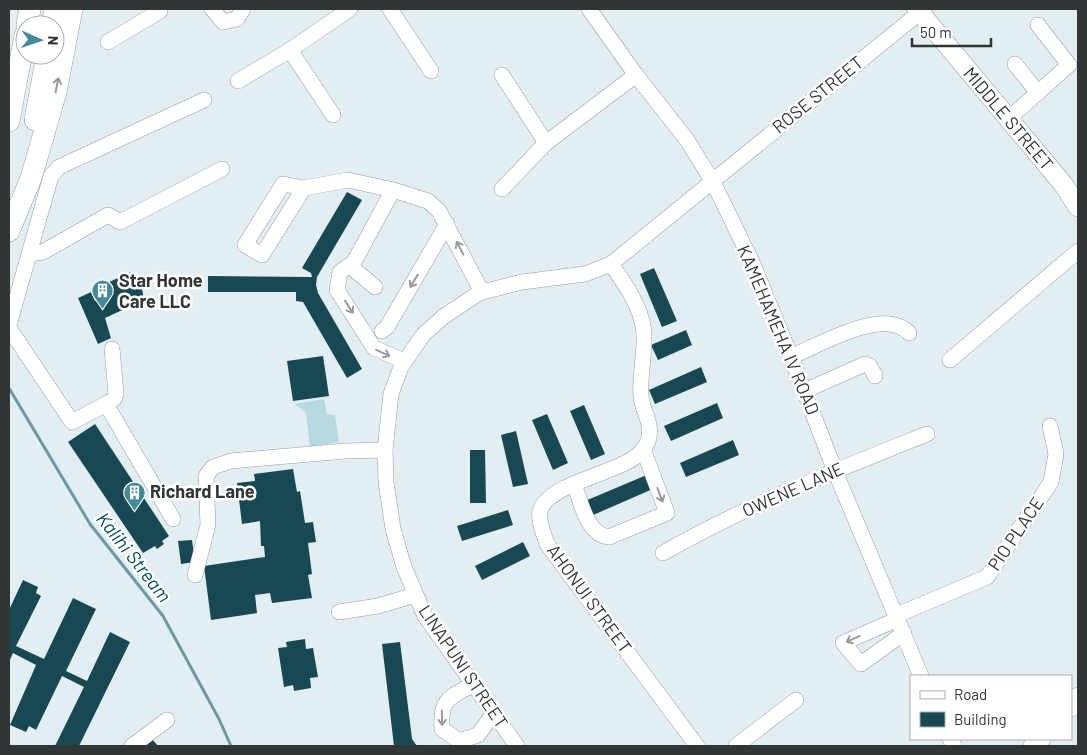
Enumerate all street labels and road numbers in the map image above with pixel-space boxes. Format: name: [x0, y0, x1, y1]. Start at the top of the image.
street label: ROSE STREET: [767, 51, 867, 138]
street label: MIDDLE STREET: [959, 62, 1058, 174]
street label: KAMEHAMEHA IV ROAD: [733, 241, 825, 418]
street label: OWENE LANE: [738, 457, 847, 521]
street label: PIO PLACE: [982, 492, 1048, 575]
street label: AHONUI STREET: [543, 540, 637, 657]
street label: LINAPUNI STREET: [414, 601, 513, 732]

